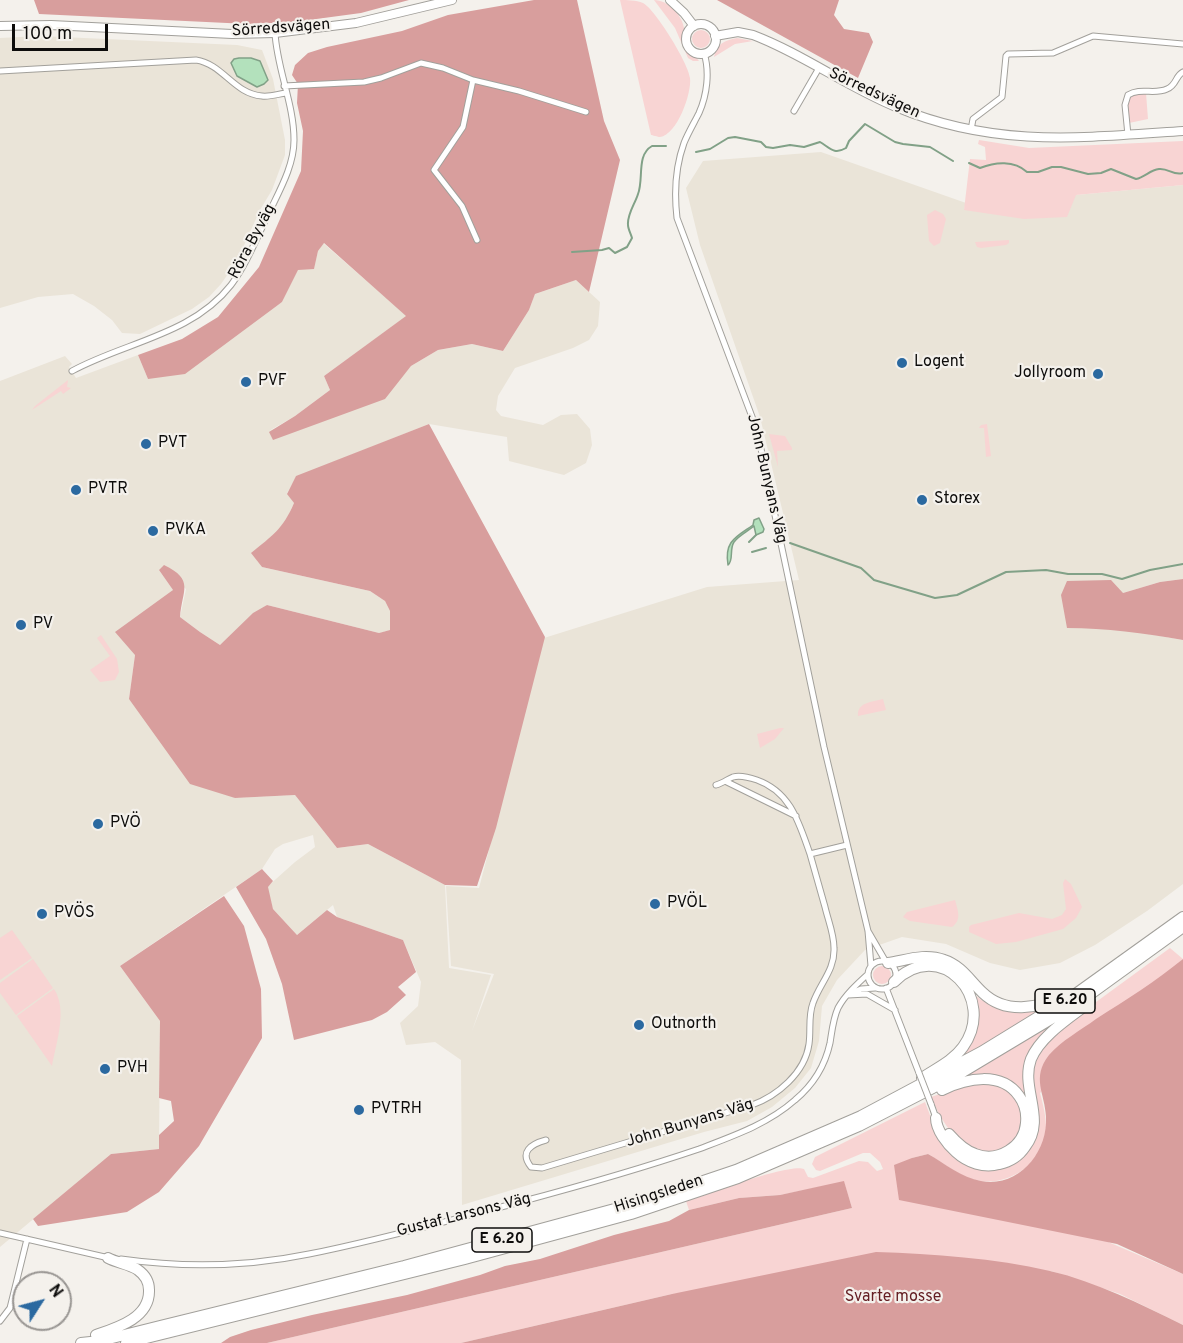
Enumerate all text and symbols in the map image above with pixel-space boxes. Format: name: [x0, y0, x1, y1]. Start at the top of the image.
scale bar: [15, 12, 111, 50]
street label: Sörredsvägen: [231, 16, 331, 42]
text: 100 m: [23, 23, 72, 46]
street label: Sörredsvägen: [825, 64, 923, 124]
street label: Röra Byväg: [225, 201, 281, 283]
place label: Logent: [914, 353, 965, 373]
marker: Logent: [895, 356, 909, 370]
place label: Jollyroom: [1014, 364, 1086, 384]
marker: Jollyroom: [1091, 367, 1105, 381]
place label: PVF: [258, 372, 287, 392]
marker: PVF: [239, 375, 253, 389]
street label: John Bunyans Väg: [742, 412, 790, 546]
place label: PVT: [158, 434, 187, 454]
marker: PVT: [139, 437, 153, 451]
place label: PVTR: [88, 480, 128, 500]
marker: PVTR: [69, 483, 83, 497]
place label: Storex: [934, 490, 980, 510]
marker: Storex: [915, 493, 929, 507]
place label: PVKA: [165, 521, 206, 541]
marker: PVKA: [146, 524, 160, 538]
place label: PV: [33, 615, 53, 635]
marker: PV: [14, 618, 28, 632]
place label: PVÖ: [110, 814, 141, 834]
marker: PVÖ: [91, 817, 105, 831]
place label: PVÖL: [667, 894, 707, 914]
marker: PVÖL: [648, 897, 662, 911]
place label: PVÖS: [54, 904, 95, 924]
marker: PVÖS: [35, 907, 49, 921]
road number: E 6.20: [1035, 989, 1095, 1013]
place label: Outnorth: [651, 1015, 716, 1035]
marker: Outnorth: [632, 1018, 646, 1032]
place label: PVH: [117, 1059, 148, 1079]
marker: PVH: [98, 1062, 112, 1076]
street label: John Bunyans Väg: [624, 1095, 756, 1153]
place label: PVTRH: [371, 1100, 422, 1120]
marker: PVTRH: [352, 1103, 366, 1117]
street label: Hisingsleden: [612, 1172, 706, 1218]
street label: Gustaf Larsons Väg: [395, 1190, 533, 1242]
road number: E 6.20: [472, 1228, 532, 1252]
north arrow: [12, 1271, 72, 1331]
text: N: [43, 1281, 66, 1302]
park label: Svarte mosse: [845, 1288, 941, 1308]

